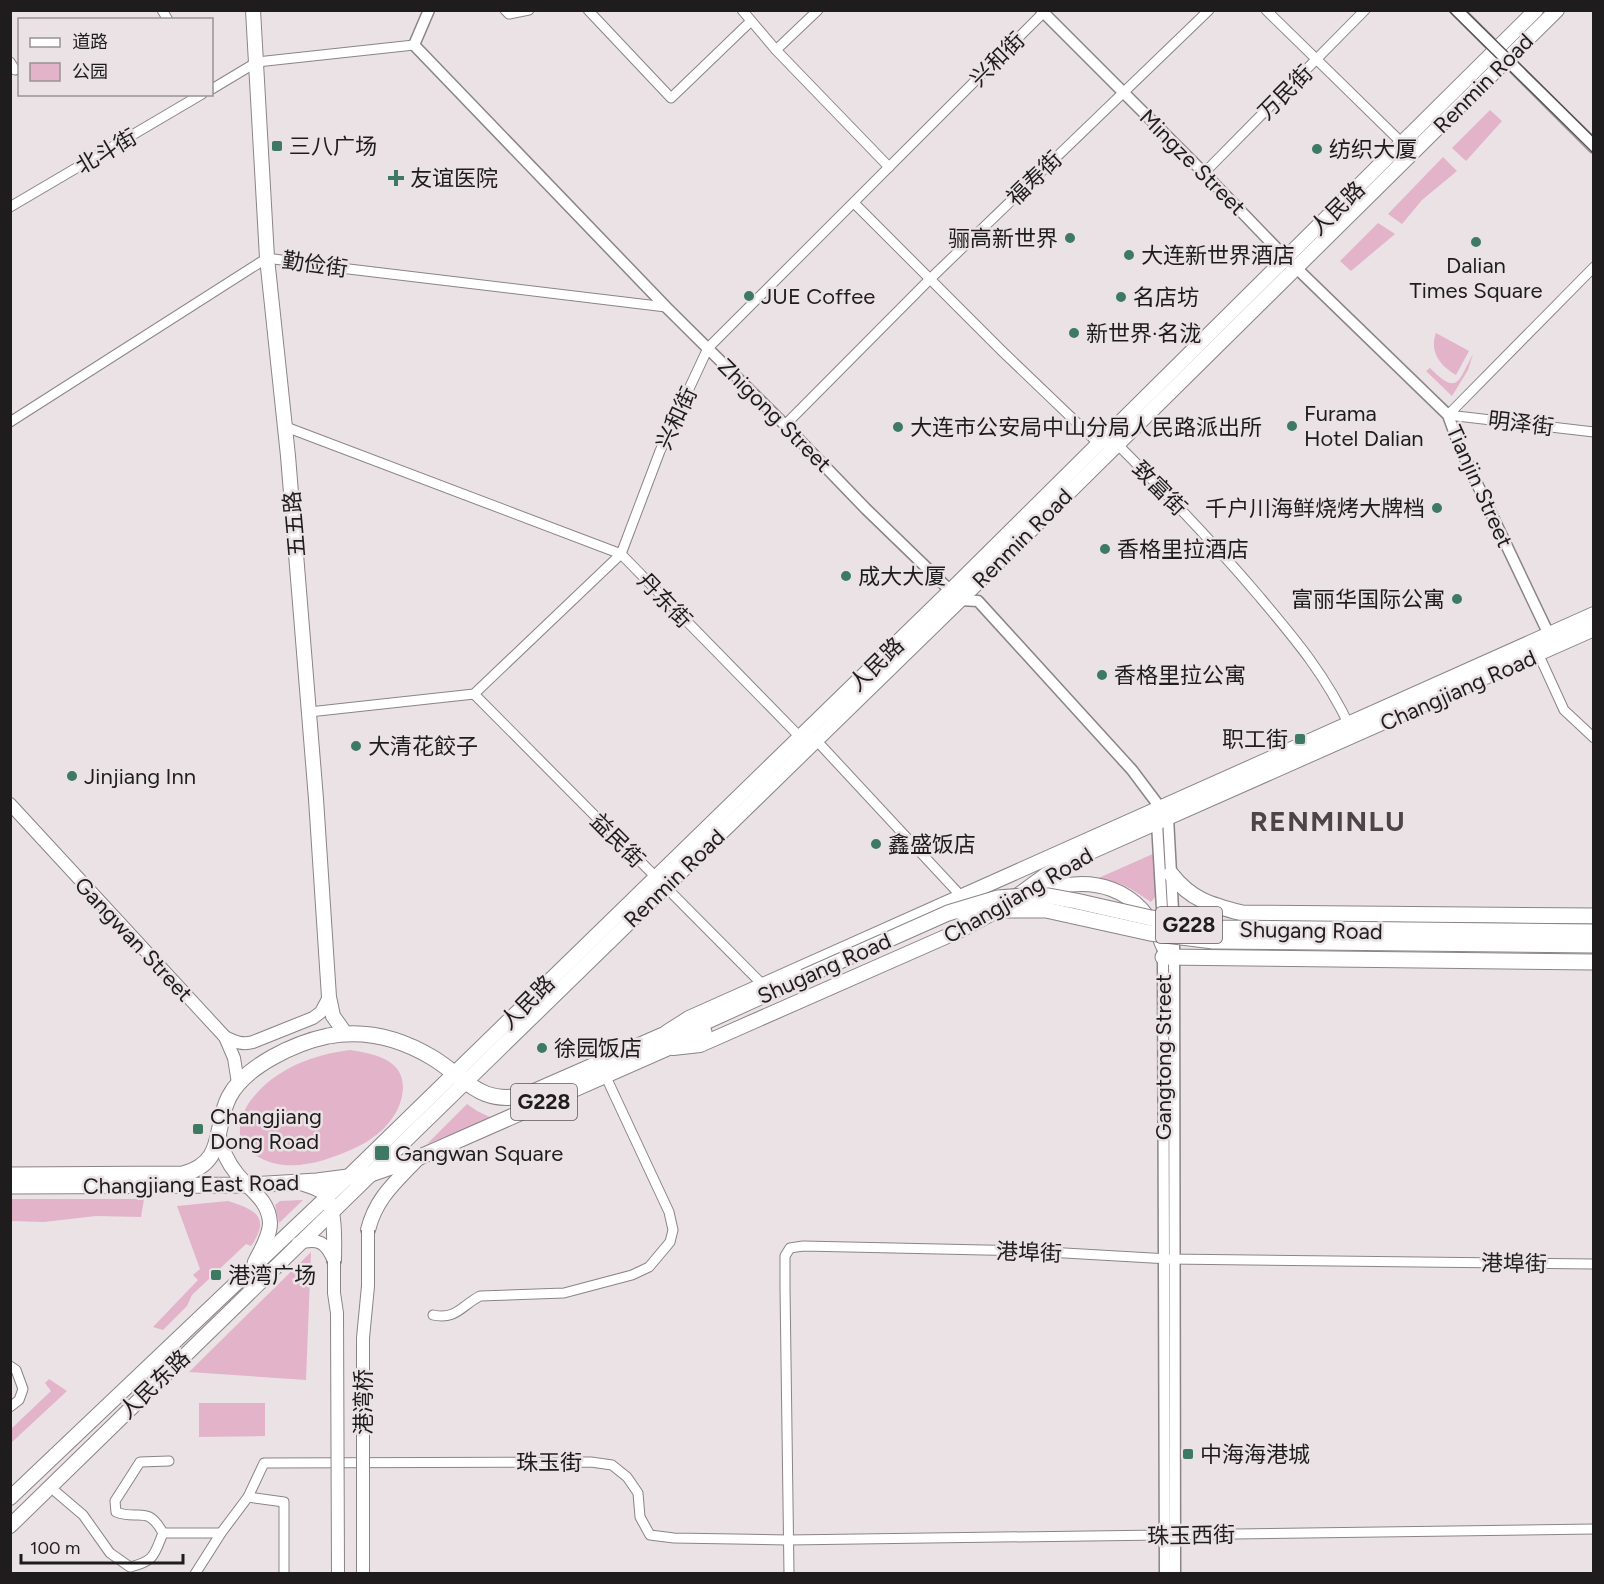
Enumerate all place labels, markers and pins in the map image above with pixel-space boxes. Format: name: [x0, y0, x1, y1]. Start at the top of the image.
place label: 三八广场: [289, 133, 377, 160]
place label: 纺织大厦: [1329, 136, 1417, 163]
marker: 三八广场: [270, 139, 284, 153]
marker: 纺织大厦: [1310, 142, 1324, 156]
place label: 友谊医院: [410, 165, 498, 192]
marker: 友谊医院: [387, 169, 405, 187]
place label: 骊高新世界: [948, 225, 1058, 252]
marker: 骊高新世界: [1063, 231, 1077, 245]
marker: Dalian Times Square: [1469, 235, 1483, 249]
place label: 大连新世界酒店: [1141, 242, 1295, 269]
marker: 大连新世界酒店: [1122, 248, 1136, 262]
place label: Dalian Times Square: [1410, 252, 1542, 304]
place label: JUE Coffee: [761, 283, 875, 310]
place label: 名店坊: [1133, 284, 1199, 311]
marker: JUE Coffee: [742, 289, 756, 303]
marker: 名店坊: [1114, 290, 1128, 304]
place label: 新世界·名泷: [1086, 320, 1202, 347]
marker: 新世界·名泷: [1067, 326, 1081, 340]
place label: Furama Hotel Dalian: [1304, 400, 1424, 452]
place label: 大连市公安局中山分局人民路派出所: [910, 414, 1262, 441]
marker: Furama Hotel Dalian: [1285, 419, 1299, 433]
marker: 大连市公安局中山分局人民路派出所: [891, 420, 905, 434]
place label: 千户川海鲜烧烤大牌档: [1205, 495, 1425, 522]
marker: 千户川海鲜烧烤大牌档: [1430, 501, 1444, 515]
place label: 香格里拉酒店: [1117, 536, 1249, 563]
marker: 香格里拉酒店: [1098, 542, 1112, 556]
place label: 成大大厦: [858, 563, 946, 590]
marker: 成大大厦: [839, 569, 853, 583]
place label: 富丽华国际公寓: [1291, 586, 1445, 613]
marker: 富丽华国际公寓: [1450, 592, 1464, 606]
place label: 香格里拉公寓: [1114, 662, 1246, 689]
marker: 香格里拉公寓: [1095, 668, 1109, 682]
place label: 职工街: [1222, 726, 1288, 753]
marker: 职工街: [1293, 732, 1307, 746]
place label: 大清花餃子: [368, 733, 478, 760]
marker: 大清花餃子: [349, 739, 363, 753]
place label: Jinjiang Inn: [84, 763, 196, 790]
marker: Jinjiang Inn: [65, 769, 79, 783]
place label: 鑫盛饭店: [888, 831, 976, 858]
marker: 鑫盛饭店: [869, 837, 883, 851]
place label: 徐园饭店: [554, 1035, 642, 1062]
marker: 徐园饭店: [535, 1041, 549, 1055]
place label: Changjiang Dong Road: [210, 1103, 322, 1155]
marker: Changjiang Dong Road: [191, 1122, 205, 1136]
place label: Gangwan Square: [395, 1140, 563, 1167]
marker: Gangwan Square: [373, 1144, 391, 1162]
place label: 港湾广场: [228, 1262, 316, 1289]
marker: 港湾广场: [209, 1268, 223, 1282]
place label: 中海海港城: [1200, 1441, 1310, 1468]
marker: 中海海港城: [1181, 1447, 1195, 1461]

